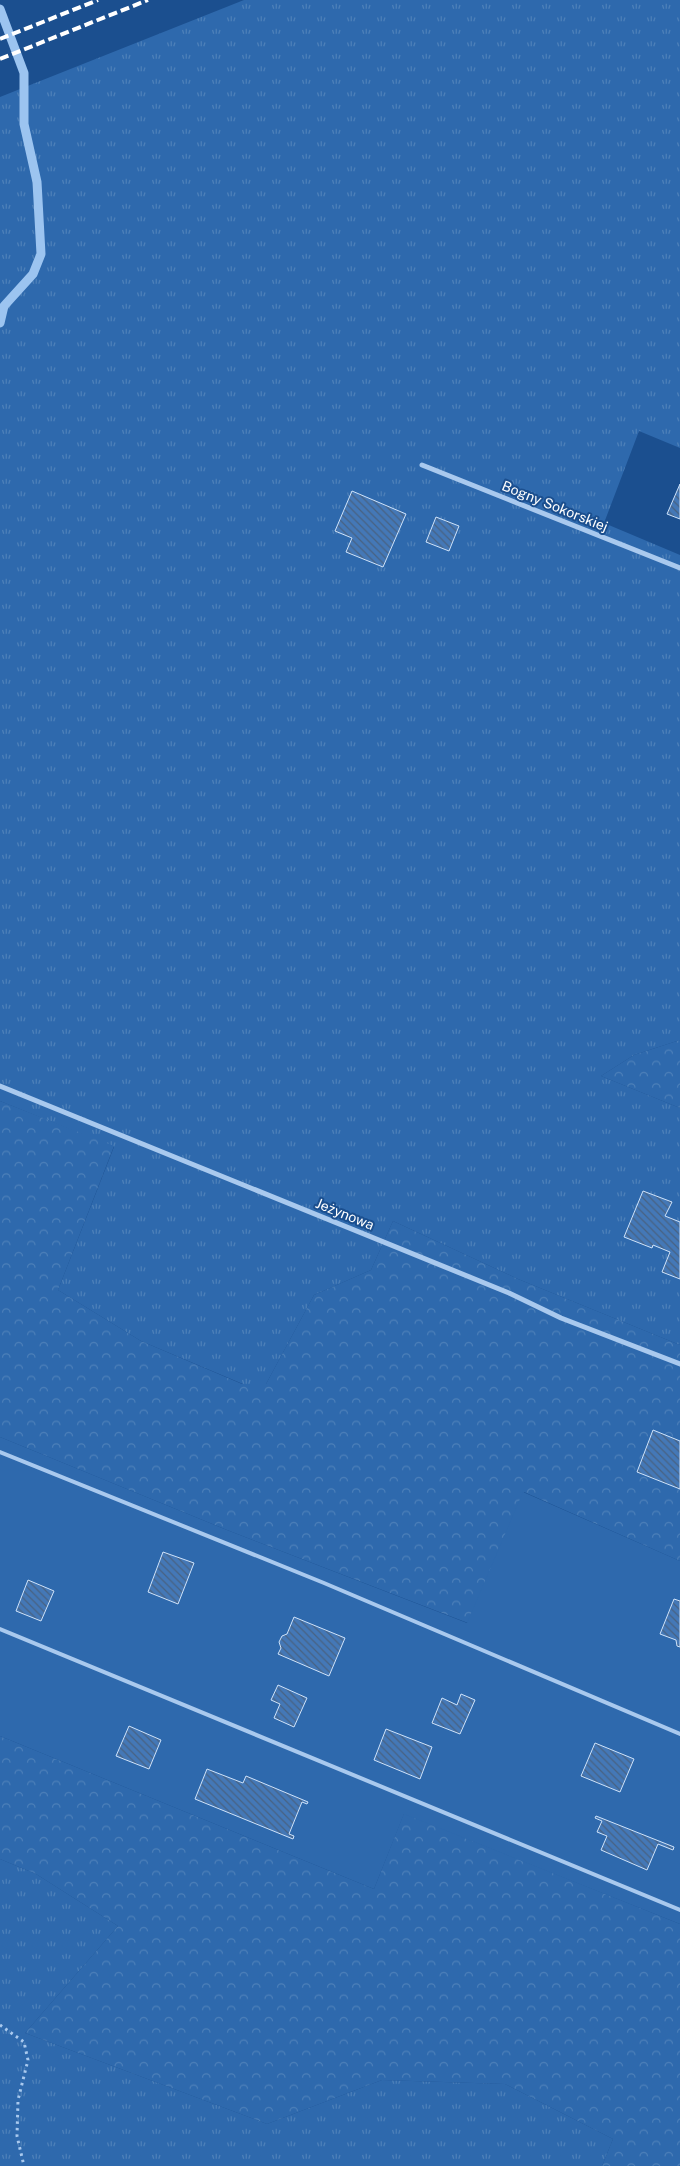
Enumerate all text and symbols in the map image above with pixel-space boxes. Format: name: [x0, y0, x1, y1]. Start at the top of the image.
street label: Bogny Sokorskiej: [500, 477, 610, 535]
street label: Jeżynowa: [313, 1195, 377, 1233]

